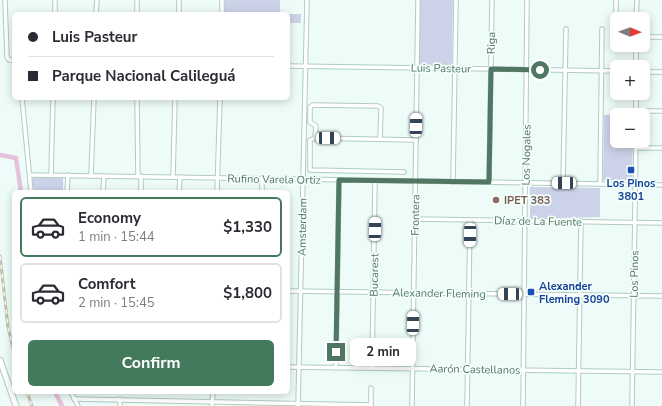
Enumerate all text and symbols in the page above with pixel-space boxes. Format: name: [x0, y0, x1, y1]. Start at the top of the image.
north arrow: [610, 12, 650, 52]
map controls: [610, 12, 650, 148]
text: Luis Pasteur: [52, 27, 137, 47]
street label: Riga: [484, 32, 499, 54]
street label: Luis Pasteur: [411, 60, 471, 77]
button: +: [610, 60, 650, 100]
route start: [531, 61, 549, 79]
text: Parque Nacional Calileguá: [52, 66, 236, 86]
button: −: [610, 108, 650, 148]
car: [410, 113, 422, 137]
street label: Los Nogales: [518, 124, 535, 186]
car: [316, 132, 340, 144]
marker: Los Pinos 3801: [626, 165, 636, 175]
street label: Rufino Varela Ortiz: [227, 171, 321, 188]
place label: Los Pinos 3801: [607, 176, 655, 204]
car: [552, 177, 576, 189]
place label: IPET 383: [504, 193, 550, 208]
street label: Frontera: [408, 194, 423, 236]
marker: IPET 383: [491, 195, 501, 205]
street label: Amsterdam: [294, 198, 311, 256]
text: Economy: [78, 208, 141, 228]
icon: car: [30, 209, 66, 245]
street label: Díaz de La Fuente: [494, 213, 582, 230]
text: $1,330: [223, 217, 272, 237]
car: [369, 217, 381, 241]
car: [464, 223, 476, 247]
text: 1 min · 15:44: [78, 228, 154, 246]
street label: Los Pinos: [627, 250, 642, 298]
street label: Bucarest: [367, 253, 382, 297]
text: Comfort: [78, 274, 135, 294]
icon: car: [30, 275, 66, 311]
place label: Alexander Fleming 3090: [539, 279, 610, 307]
text: $1,800: [223, 283, 272, 303]
street label: Alexander Fleming: [392, 285, 486, 302]
marker: Alexander Fleming 3090: [526, 287, 536, 297]
car: [498, 288, 522, 300]
text: 2 min · 15:45: [78, 294, 154, 312]
car: [407, 311, 419, 335]
callout: 2 min: [350, 338, 416, 366]
button: Confirm: [28, 340, 274, 386]
route end: [327, 343, 345, 361]
text: 2 min: [366, 343, 400, 361]
street label: Aarón Castellanos: [429, 361, 521, 378]

